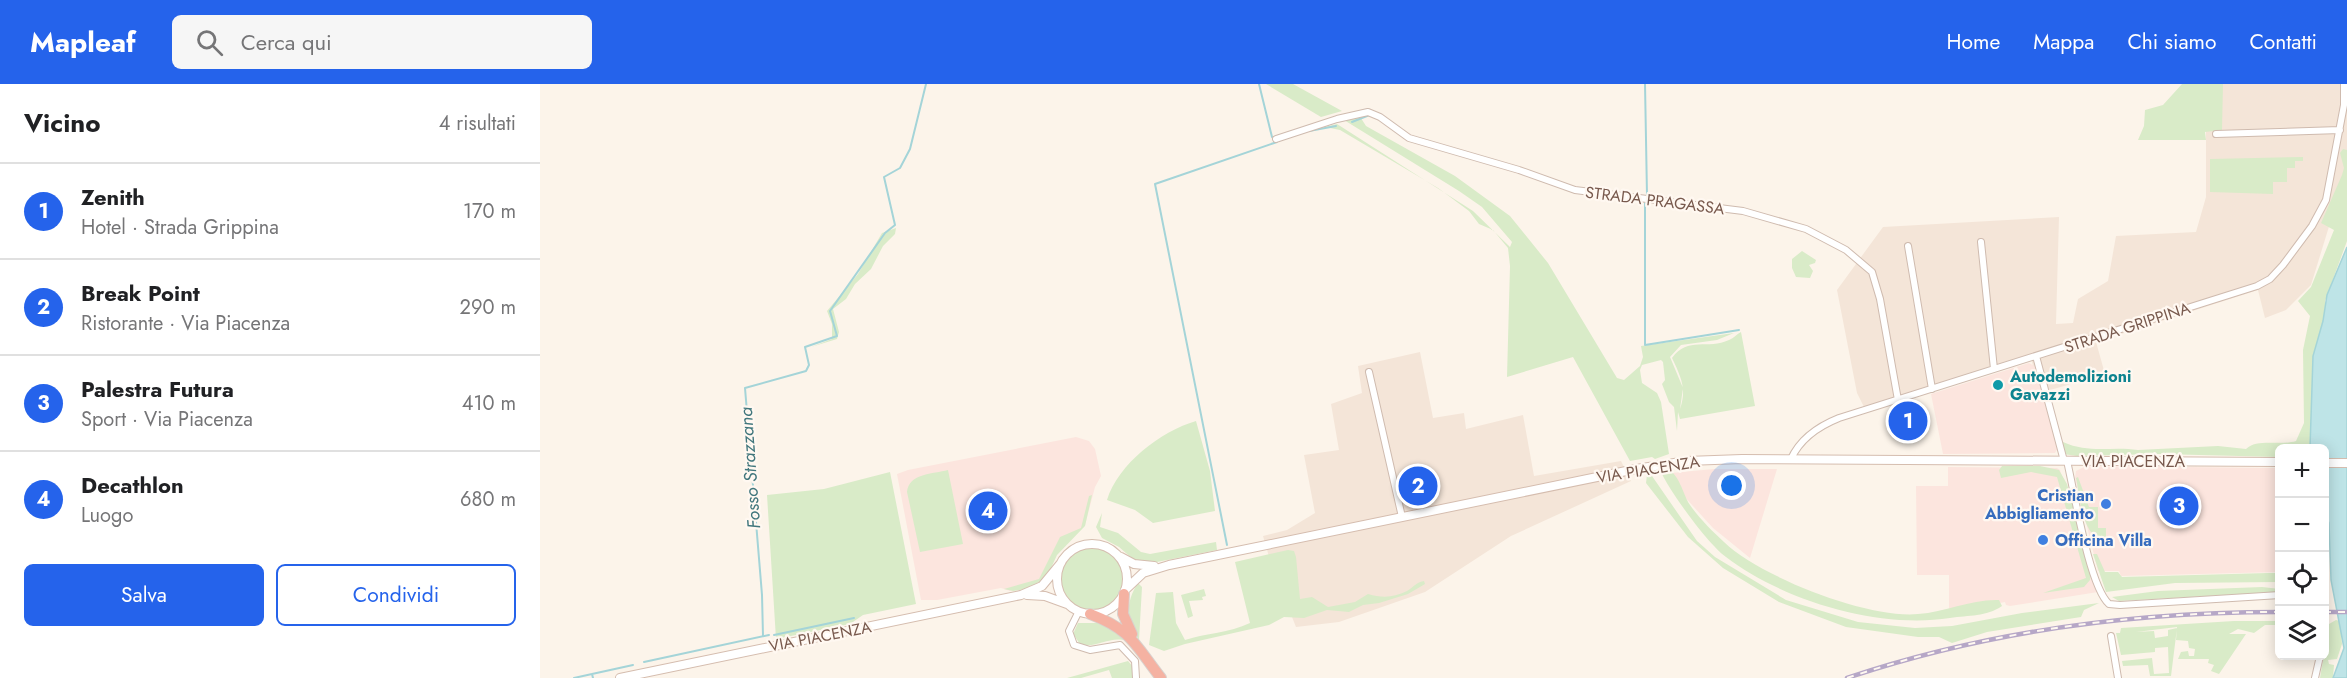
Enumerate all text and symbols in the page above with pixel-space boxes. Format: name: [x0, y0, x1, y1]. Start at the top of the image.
search box: [172, 15, 592, 69]
text: Mapleaf: [30, 22, 136, 63]
icon: search: [193, 26, 226, 59]
text: Cerca qui: [241, 26, 332, 58]
text: Home: [1947, 27, 2000, 57]
text: Mappa: [2033, 27, 2094, 57]
text: Chi siamo: [2127, 27, 2216, 57]
text: Contatti: [2249, 27, 2317, 57]
text: Vicino: [24, 104, 101, 142]
text: 4 risultati: [439, 109, 516, 138]
text: Zenith: [81, 181, 145, 213]
street label: STRADA PRAGASSA: [1584, 181, 1726, 220]
text: 1: [38, 197, 49, 226]
text: 170 m: [463, 197, 516, 226]
text: Hotel · Strada Grippina: [81, 213, 279, 242]
text: Break Point: [81, 277, 200, 309]
text: 2: [37, 293, 50, 322]
text: 290 m: [460, 293, 516, 322]
street label: STRADA GRIPPINA: [2061, 296, 2194, 359]
text: Ristorante · Via Piacenza: [81, 309, 290, 338]
place label: Autodemolizioni Gavazzi: [2009, 365, 2131, 406]
text: Palestra Futura: [81, 373, 234, 405]
marker: Autodemolizioni Gavazzi: [1991, 378, 2005, 392]
text: 3: [37, 389, 50, 418]
text: 410 m: [462, 389, 516, 418]
pin: 1: [1888, 398, 1928, 444]
text: Sport · Via Piacenza: [81, 405, 253, 434]
water label: Fosso Strazzana: [733, 406, 767, 530]
map controls: [2275, 444, 2329, 660]
button: +: [2275, 444, 2329, 498]
street label: VIA PIACENZA: [1595, 450, 1702, 489]
street label: VIA PIACENZA: [2081, 450, 2185, 473]
pin: 2: [1398, 464, 1438, 508]
text: Decathlon: [81, 469, 184, 501]
your location: [1717, 471, 1746, 500]
place label: Cristian Abbigliamento: [1984, 484, 2094, 525]
pin: 3: [2160, 484, 2198, 528]
text: 4: [37, 485, 50, 514]
text: 680 m: [460, 485, 516, 514]
pin: 4: [968, 488, 1008, 534]
marker: Cristian Abbigliamento: [2099, 497, 2113, 511]
button: −: [2275, 498, 2329, 552]
text: Luogo: [81, 501, 133, 530]
place label: Officina Villa: [2055, 529, 2152, 552]
marker: Officina Villa: [2036, 533, 2050, 547]
button: locate: [2275, 552, 2329, 606]
button: Salva: [24, 564, 264, 626]
button: Condividi: [276, 564, 516, 626]
button: layers: [2275, 606, 2329, 660]
street label: VIA PIACENZA: [767, 615, 874, 658]

